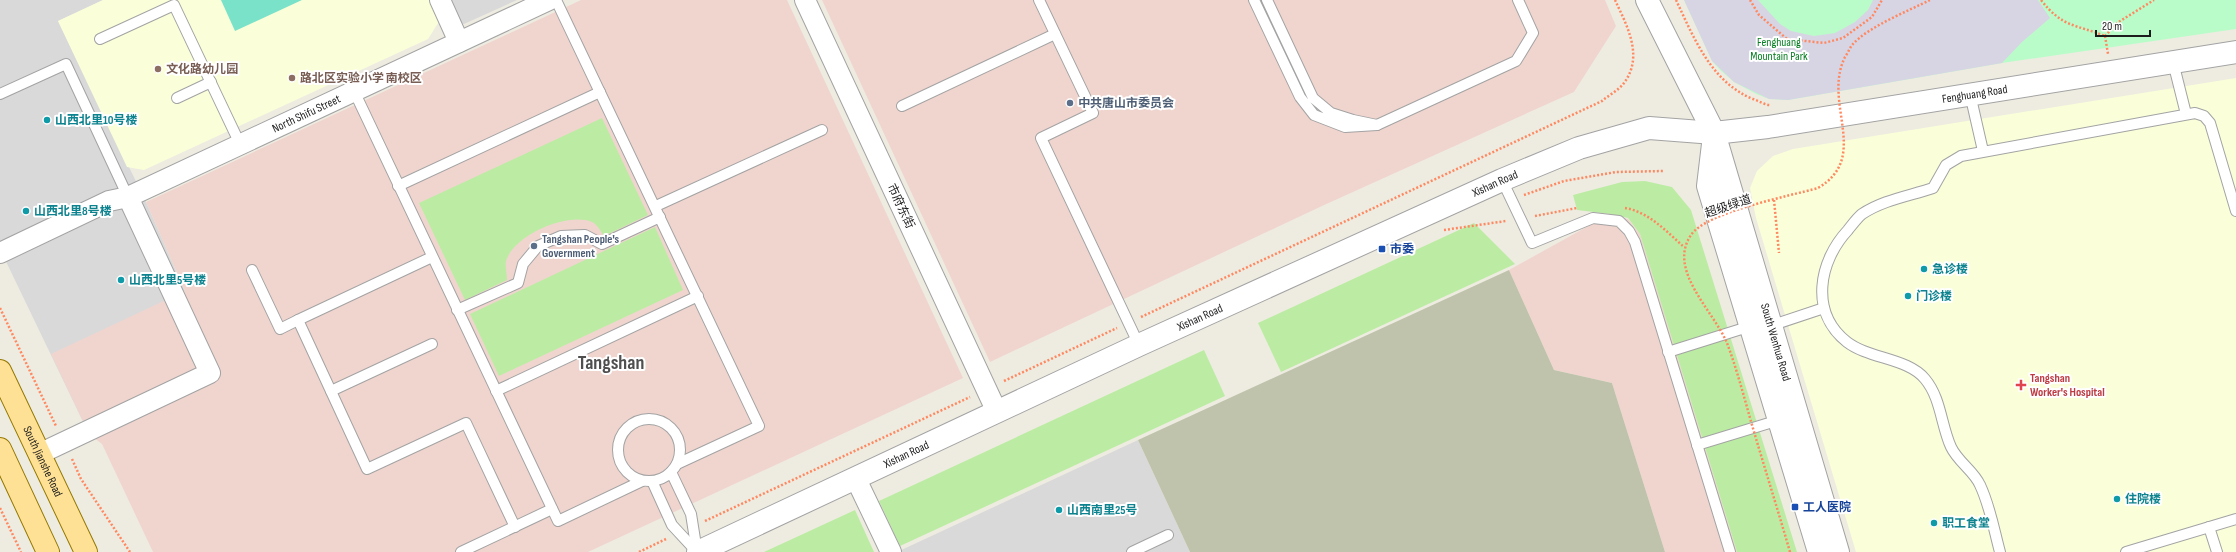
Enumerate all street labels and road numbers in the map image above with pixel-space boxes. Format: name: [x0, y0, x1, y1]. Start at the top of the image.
street label: Fenghuang Road: [1941, 82, 2009, 107]
street label: North Shifu Street: [270, 91, 343, 136]
street label: Xishan Road: [1469, 167, 1520, 201]
street label: 市府东街: [884, 181, 917, 231]
street label: 超级绿道: [1703, 192, 1753, 221]
street label: Xishan Road: [1174, 301, 1225, 335]
street label: South Wenhua Road: [1757, 302, 1794, 383]
street label: South Jianshe Road: [19, 424, 66, 499]
street label: Xishan Road: [880, 438, 932, 472]

